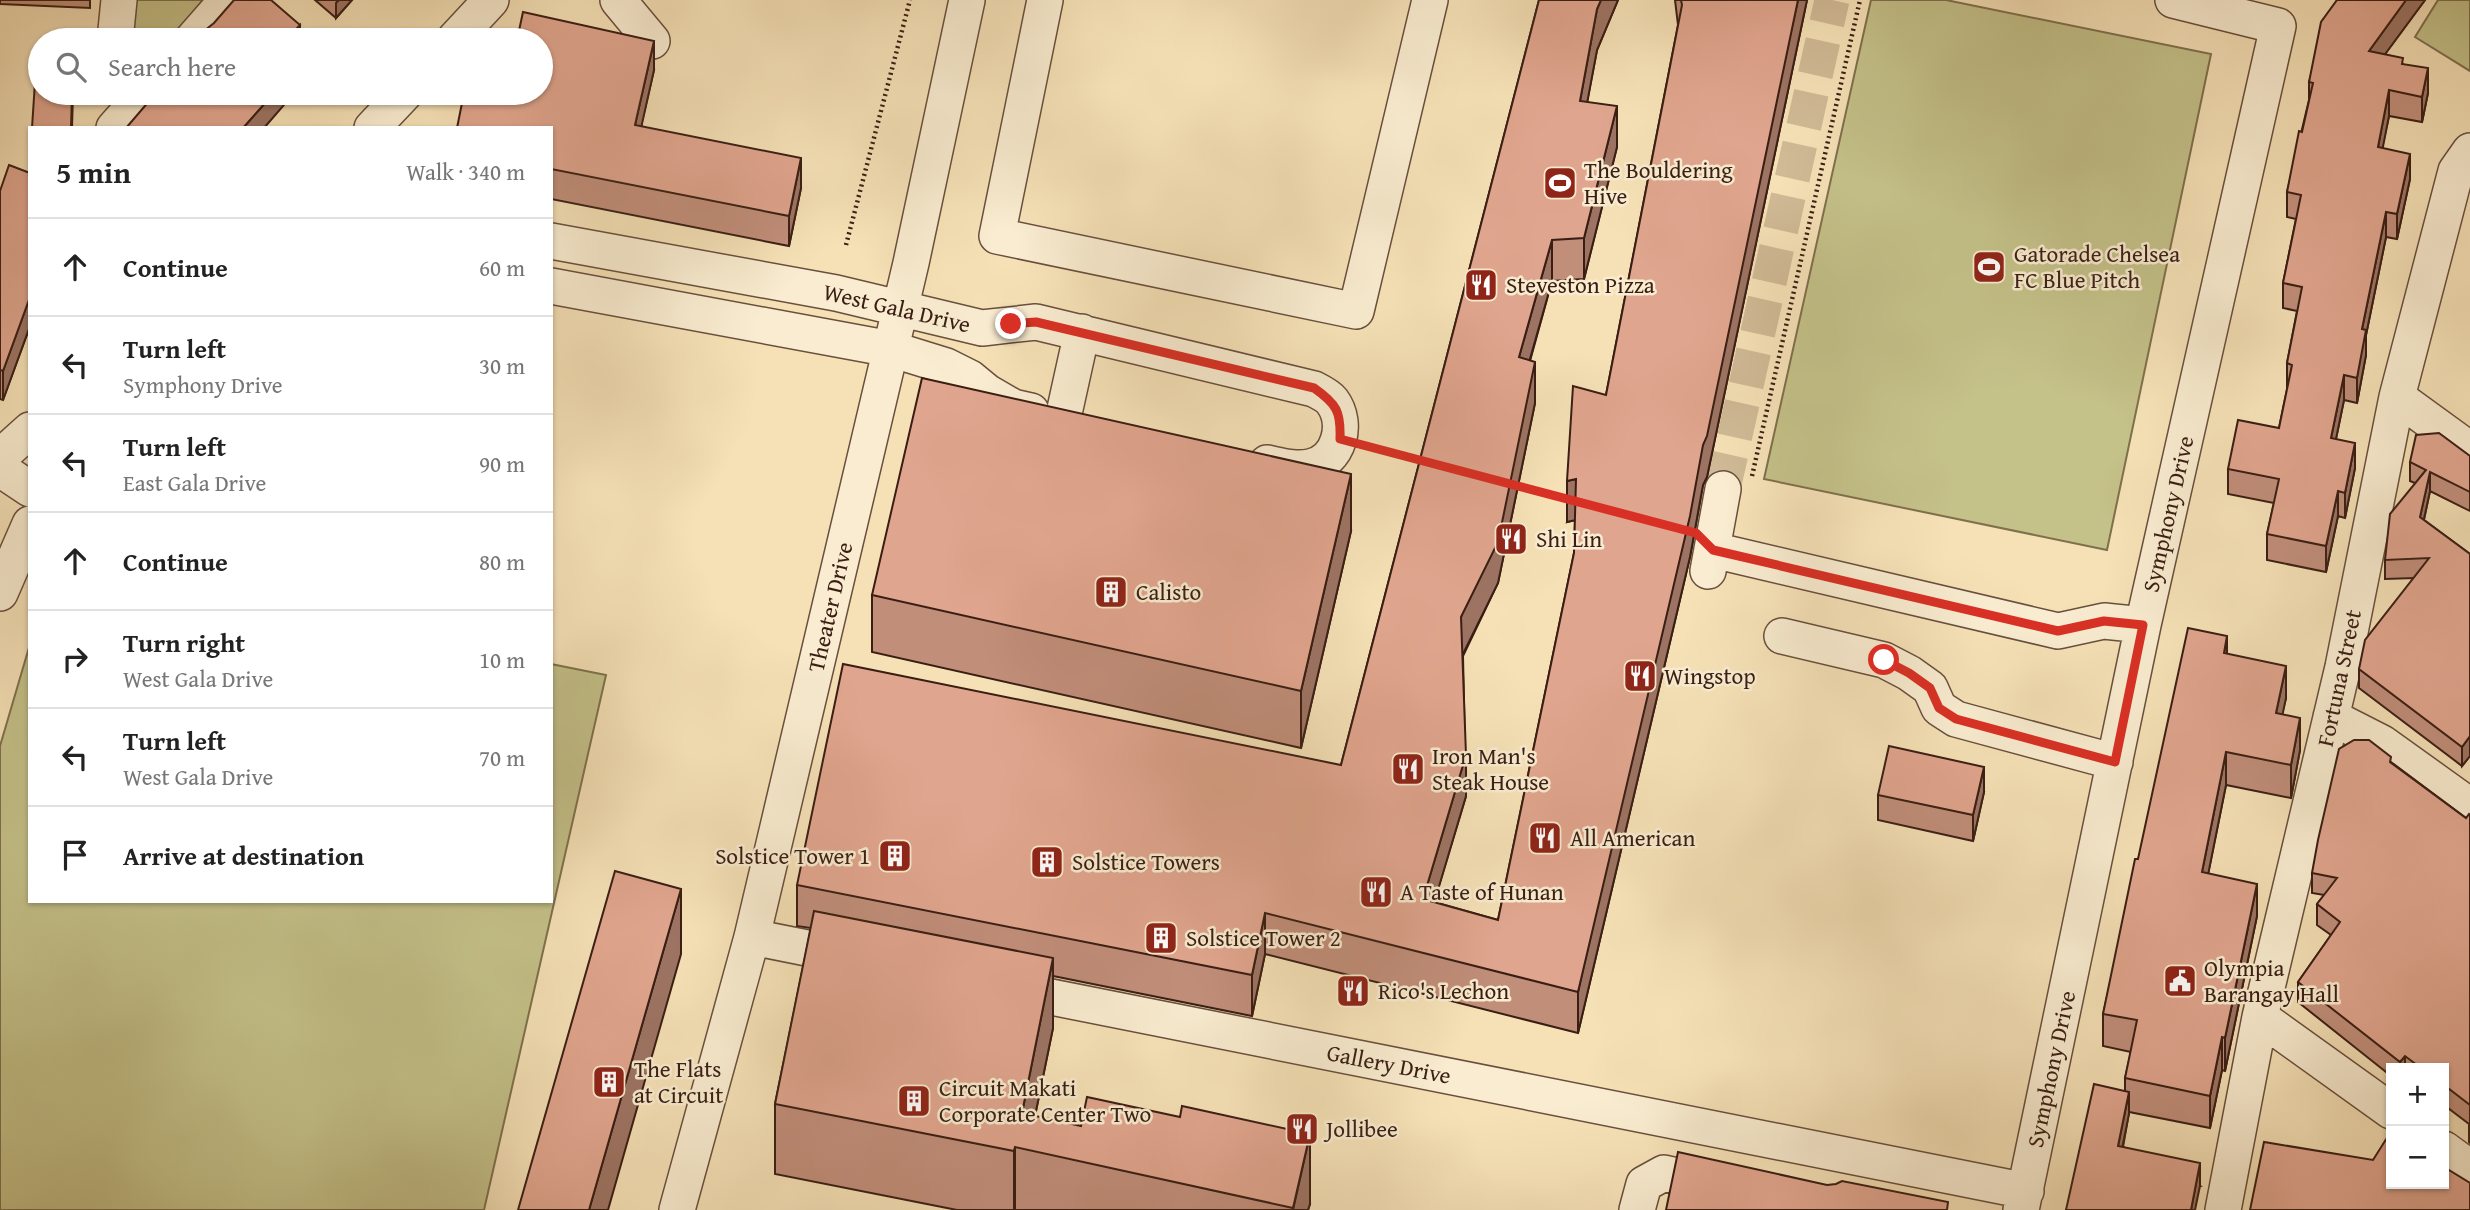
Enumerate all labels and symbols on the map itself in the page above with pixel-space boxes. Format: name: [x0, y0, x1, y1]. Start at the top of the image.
place label: The Bouldering Hive: [1584, 153, 1733, 212]
sports icon: The Bouldering Hive: [1541, 164, 1579, 202]
place label: Gatorade Chelsea FC Blue Pitch: [2014, 237, 2180, 296]
sports icon: Gatorade Chelsea FC Blue Pitch: [1970, 248, 2008, 286]
restaurant icon: Steveston Pizza: [1462, 266, 1500, 304]
place label: Steveston Pizza: [1506, 268, 1655, 301]
street label: West Gala Drive: [820, 275, 974, 340]
route end: [995, 308, 1026, 339]
street label: Symphony Drive: [2133, 432, 2202, 595]
restaurant icon: Shi Lin: [1492, 520, 1530, 558]
place label: Shi Lin: [1536, 522, 1602, 555]
street label: Theater Drive: [799, 539, 860, 675]
building icon: Calisto: [1092, 573, 1130, 611]
place label: Calisto: [1136, 575, 1201, 608]
street label: Fortuna Street: [2308, 606, 2369, 749]
route start: [1868, 644, 1899, 675]
restaurant icon: Wingstop: [1621, 657, 1659, 695]
place label: Wingstop: [1664, 659, 1756, 692]
place label: Iron Man's Steak House: [1432, 739, 1549, 798]
restaurant icon: Iron Man's Steak House: [1389, 750, 1427, 788]
restaurant icon: All American: [1526, 819, 1564, 857]
place label: All American: [1570, 821, 1695, 854]
building icon: Solstice Tower 1: [876, 837, 914, 875]
place label: Solstice Tower 1: [715, 839, 870, 872]
building icon: Solstice Towers: [1028, 843, 1066, 881]
place label: Solstice Towers: [1072, 845, 1220, 878]
restaurant icon: A Taste of Hunan: [1357, 873, 1395, 911]
place label: A Taste of Hunan: [1400, 875, 1564, 908]
building icon: Solstice Tower 2: [1142, 919, 1180, 957]
place label: Solstice Tower 2: [1186, 921, 1341, 954]
place label: Olympia Barangay Hall: [2204, 951, 2339, 1010]
public building icon: Olympia Barangay Hall: [2161, 962, 2199, 1000]
restaurant icon: Rico's Lechon: [1334, 972, 1372, 1010]
place label: Rico's Lechon: [1378, 974, 1509, 1007]
street label: Symphony Drive: [2018, 987, 2083, 1150]
street label: Gallery Drive: [1324, 1035, 1454, 1092]
place label: The Flats at Circuit: [634, 1052, 723, 1111]
building icon: The Flats at Circuit: [590, 1063, 628, 1101]
place label: Circuit Makati Corporate Center Two: [939, 1071, 1151, 1130]
building icon: Circuit Makati Corporate Center Two: [895, 1082, 933, 1120]
restaurant icon: Jollibee: [1283, 1110, 1321, 1148]
place label: Jollibee: [1323, 1112, 1398, 1145]

